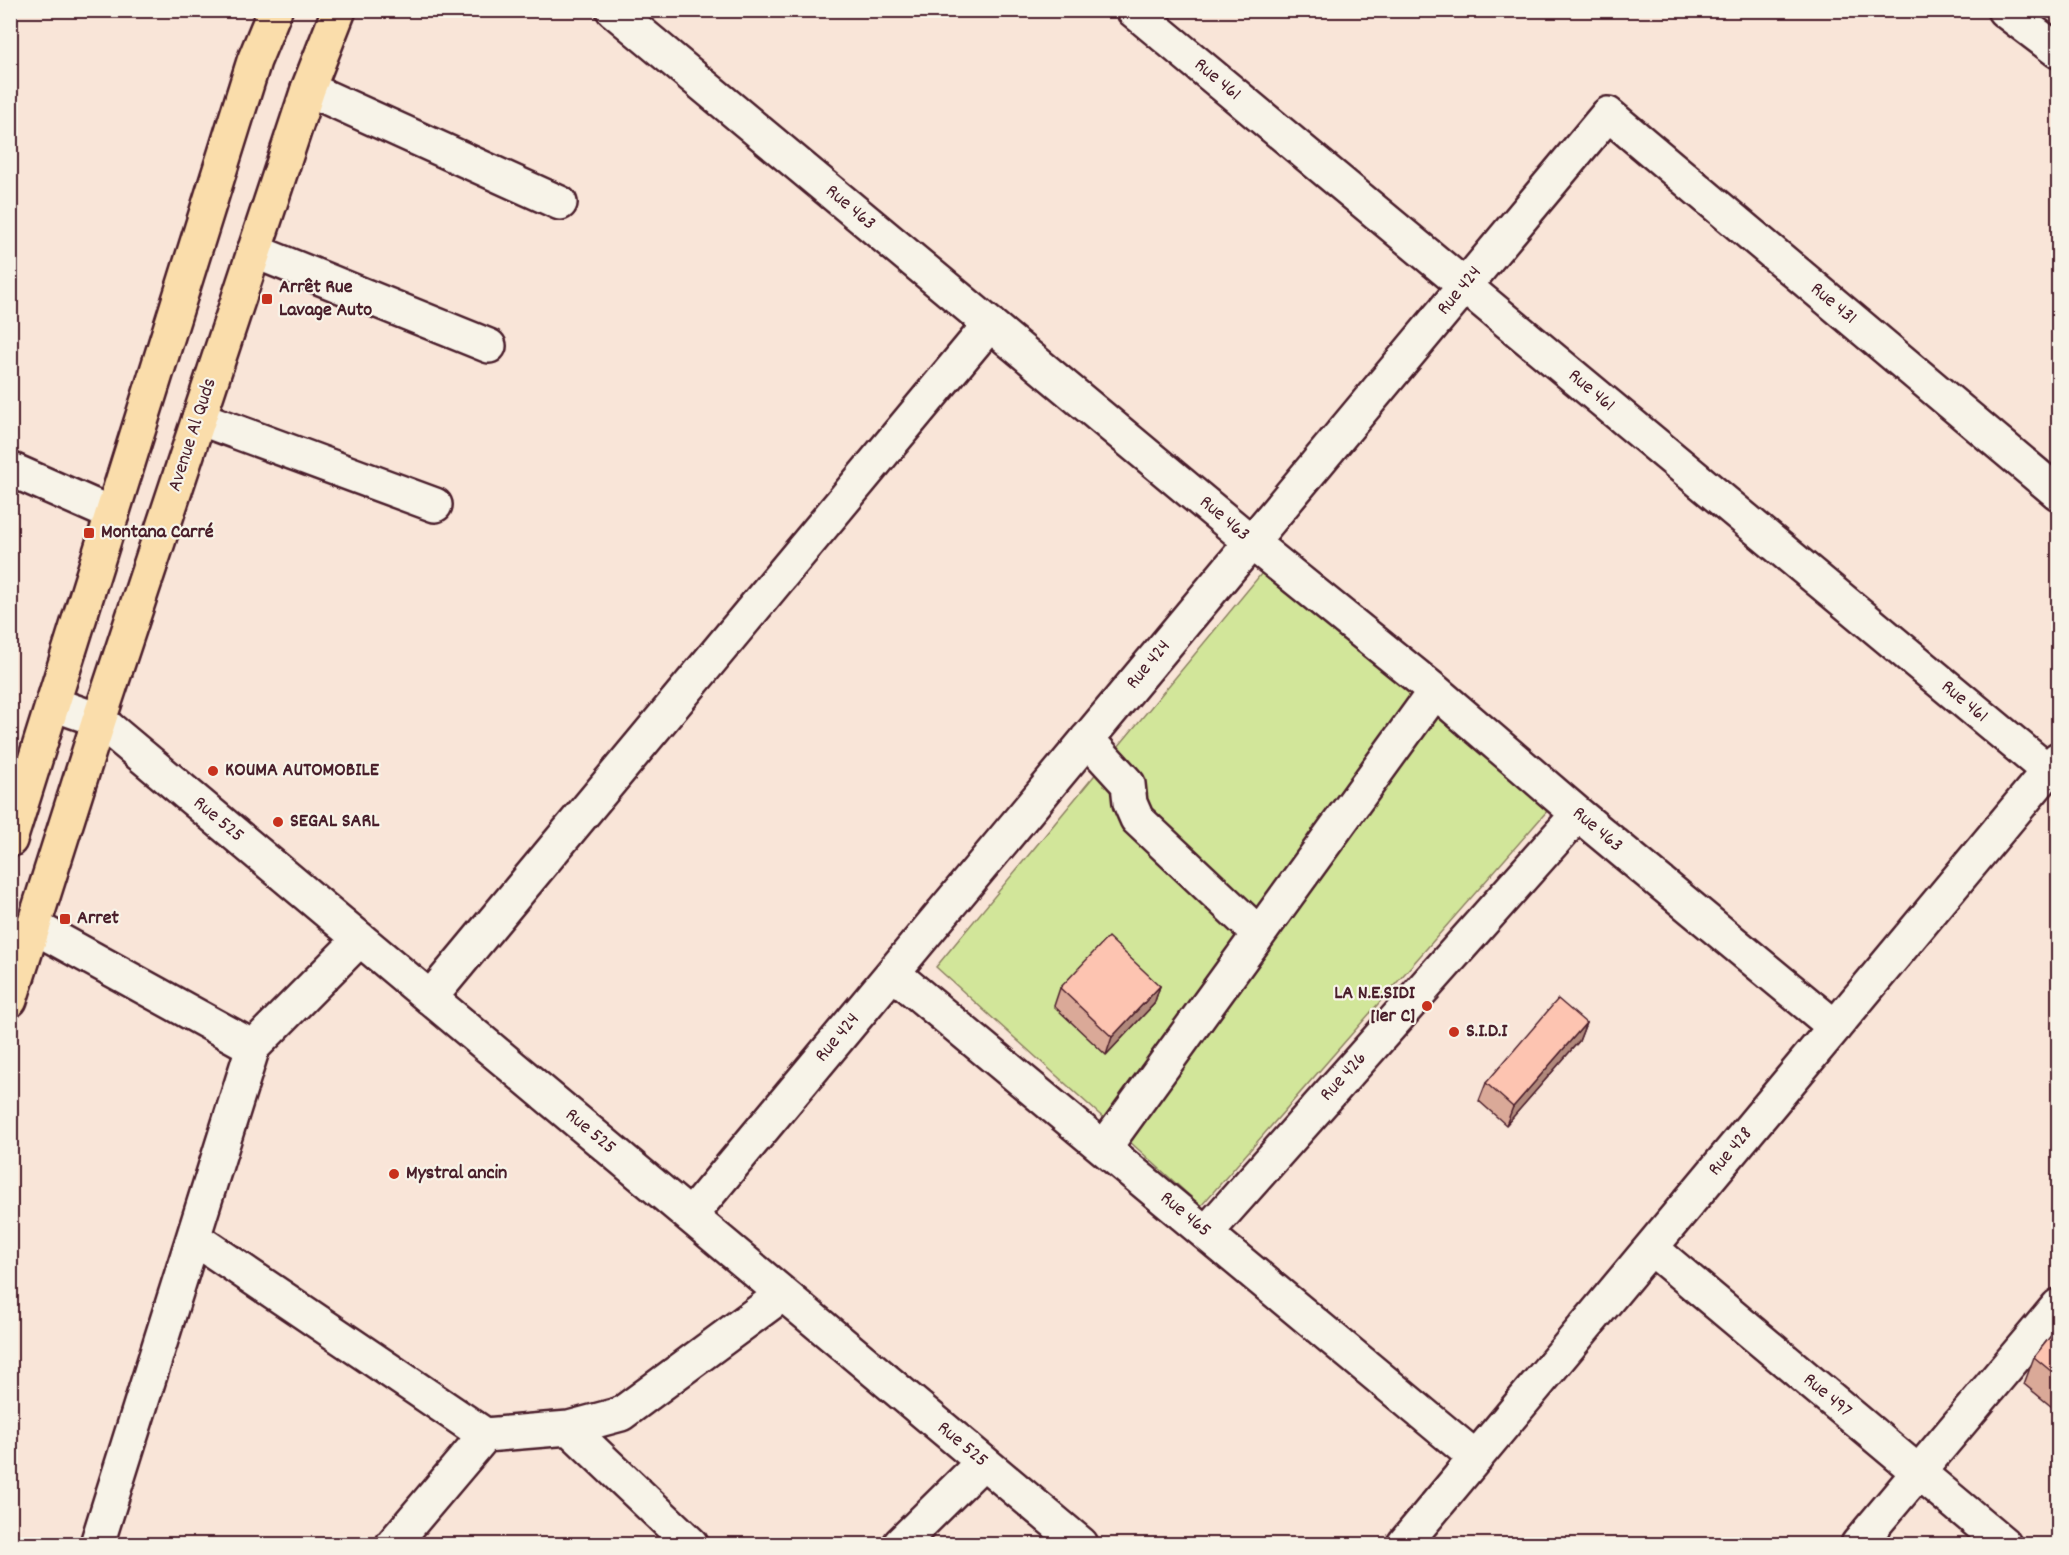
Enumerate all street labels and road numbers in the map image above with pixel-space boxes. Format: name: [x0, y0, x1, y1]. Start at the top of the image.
street label: Rue 461: [1187, 52, 1247, 108]
street label: Rue 463: [819, 178, 881, 238]
street label: Rue 424: [1431, 260, 1489, 322]
street label: Rue 431: [1804, 276, 1862, 332]
street label: Rue 461: [1561, 363, 1621, 419]
street label: Avenue Al Quds: [162, 375, 224, 495]
street label: Rue 463: [1193, 489, 1255, 549]
street label: Rue 424: [1120, 634, 1178, 696]
street label: Rue 461: [1934, 674, 1994, 730]
street label: Rue 525: [186, 790, 250, 850]
street label: Rue 463: [1566, 800, 1628, 860]
street label: Rue 424: [809, 1007, 867, 1069]
street label: Rue 426: [1314, 1046, 1374, 1108]
street label: Rue 525: [558, 1102, 622, 1162]
street label: Rue 428: [1702, 1121, 1760, 1183]
street label: Rue 465: [1153, 1185, 1217, 1245]
street label: Rue 497: [1796, 1367, 1858, 1425]
street label: Rue 525: [930, 1415, 994, 1475]

